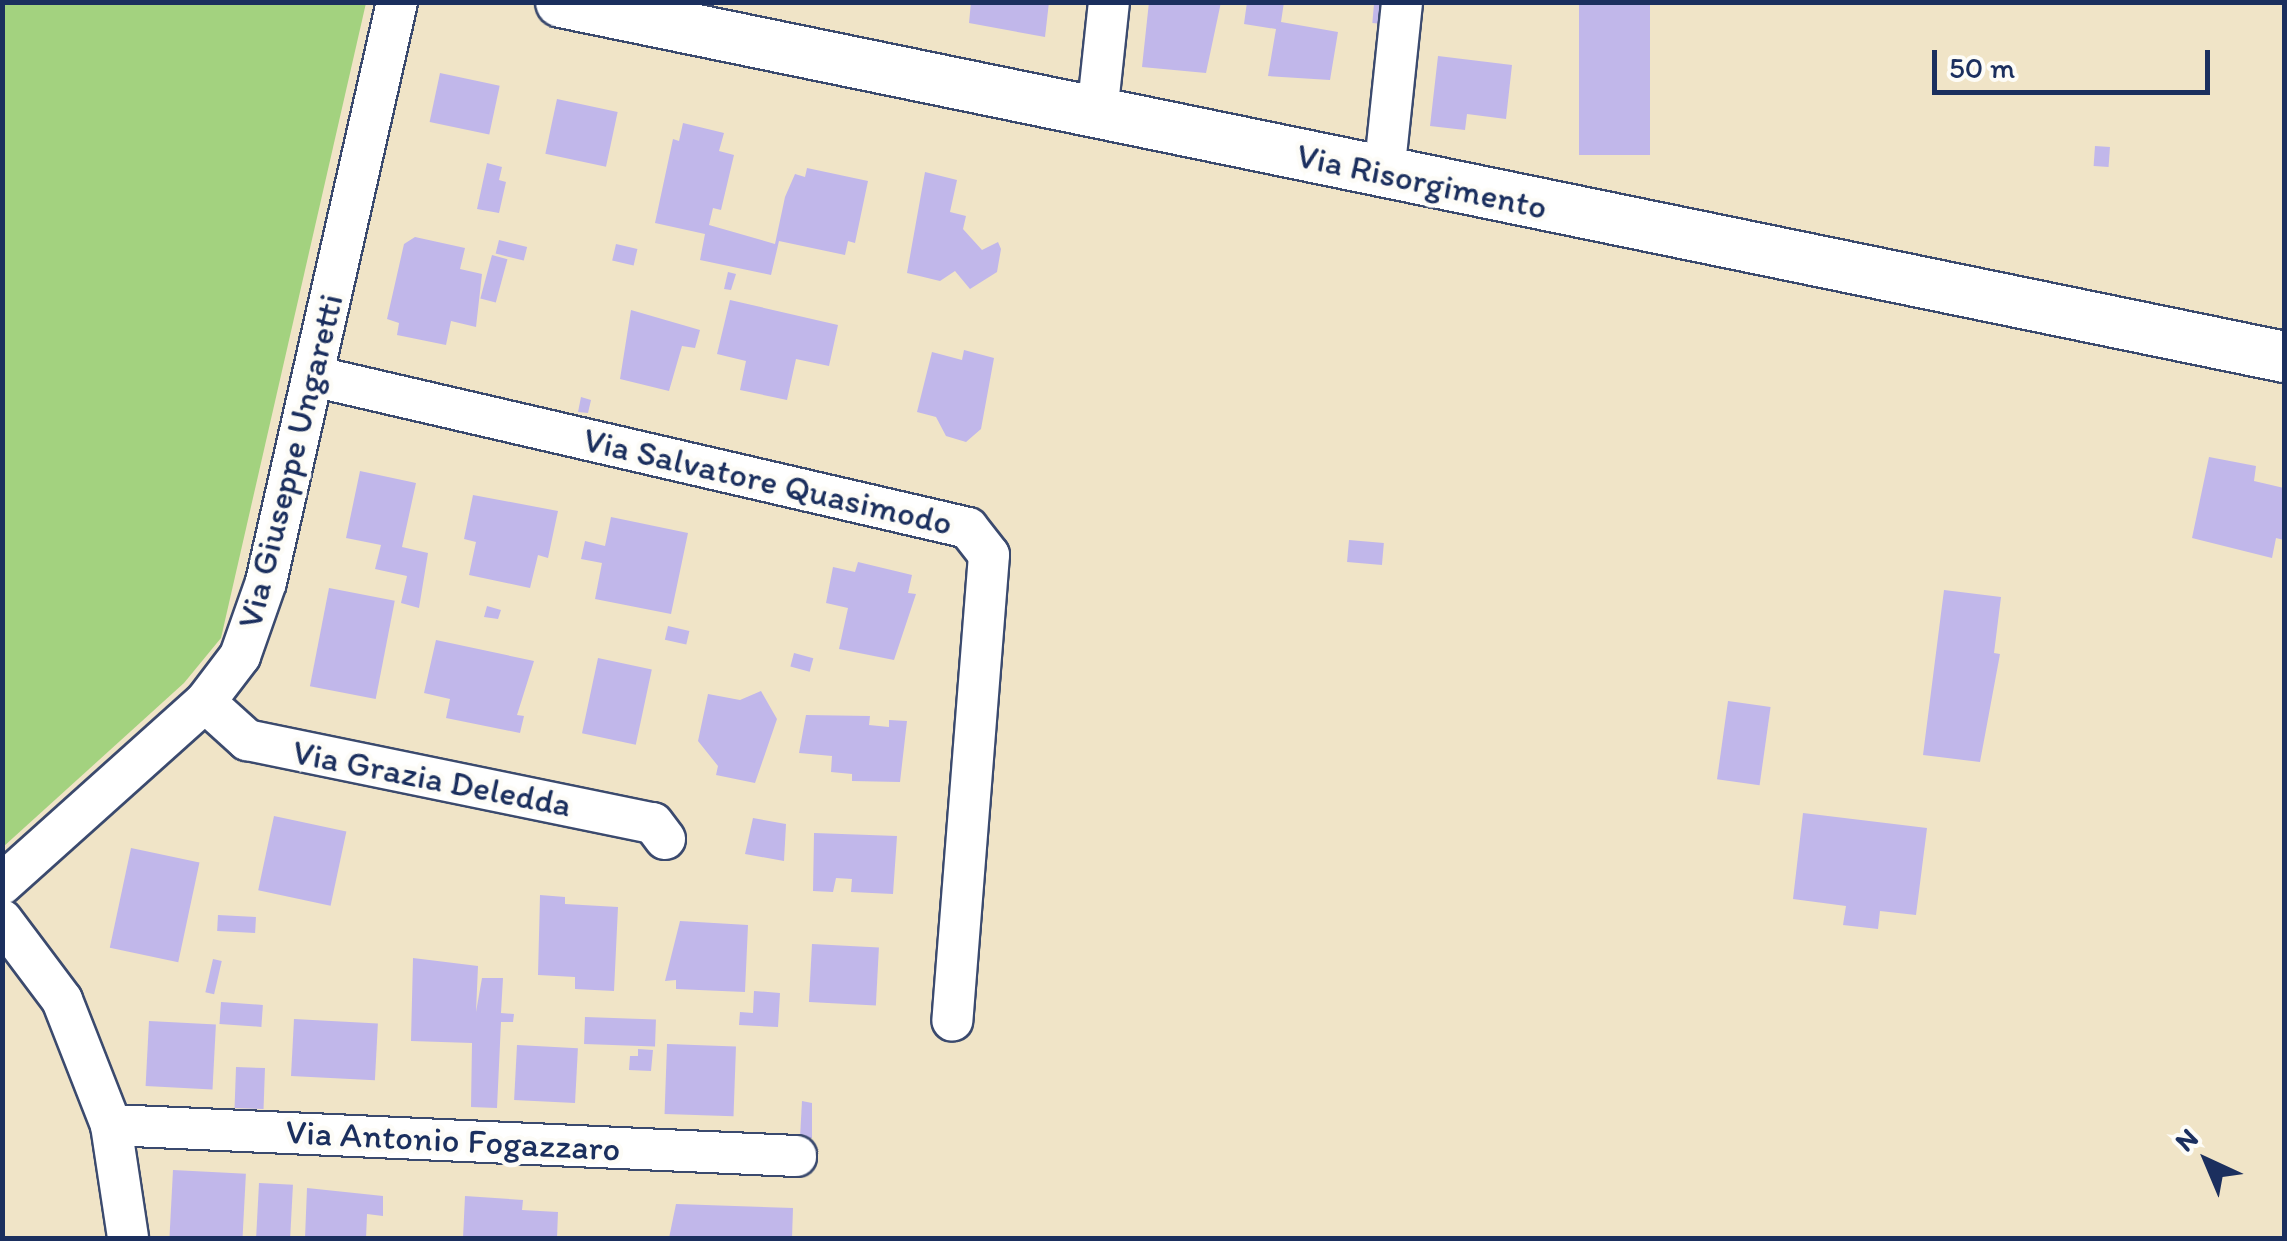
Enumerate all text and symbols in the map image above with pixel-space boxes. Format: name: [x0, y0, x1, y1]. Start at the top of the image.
scale bar: [1937, 30, 2214, 92]
text: 50 m: [1949, 49, 2015, 86]
street label: Via Risorgimento: [1293, 134, 1551, 228]
street label: Via Giuseppe Ungaretti: [228, 290, 352, 632]
street label: Via Salvatore Quasimodo: [581, 418, 955, 544]
street label: Via Grazia Deledda: [289, 730, 575, 826]
street label: Via Antonio Fogazzaro: [285, 1110, 621, 1170]
north arrow: [2157, 1111, 2257, 1211]
text: N: [2168, 1121, 2205, 1158]

